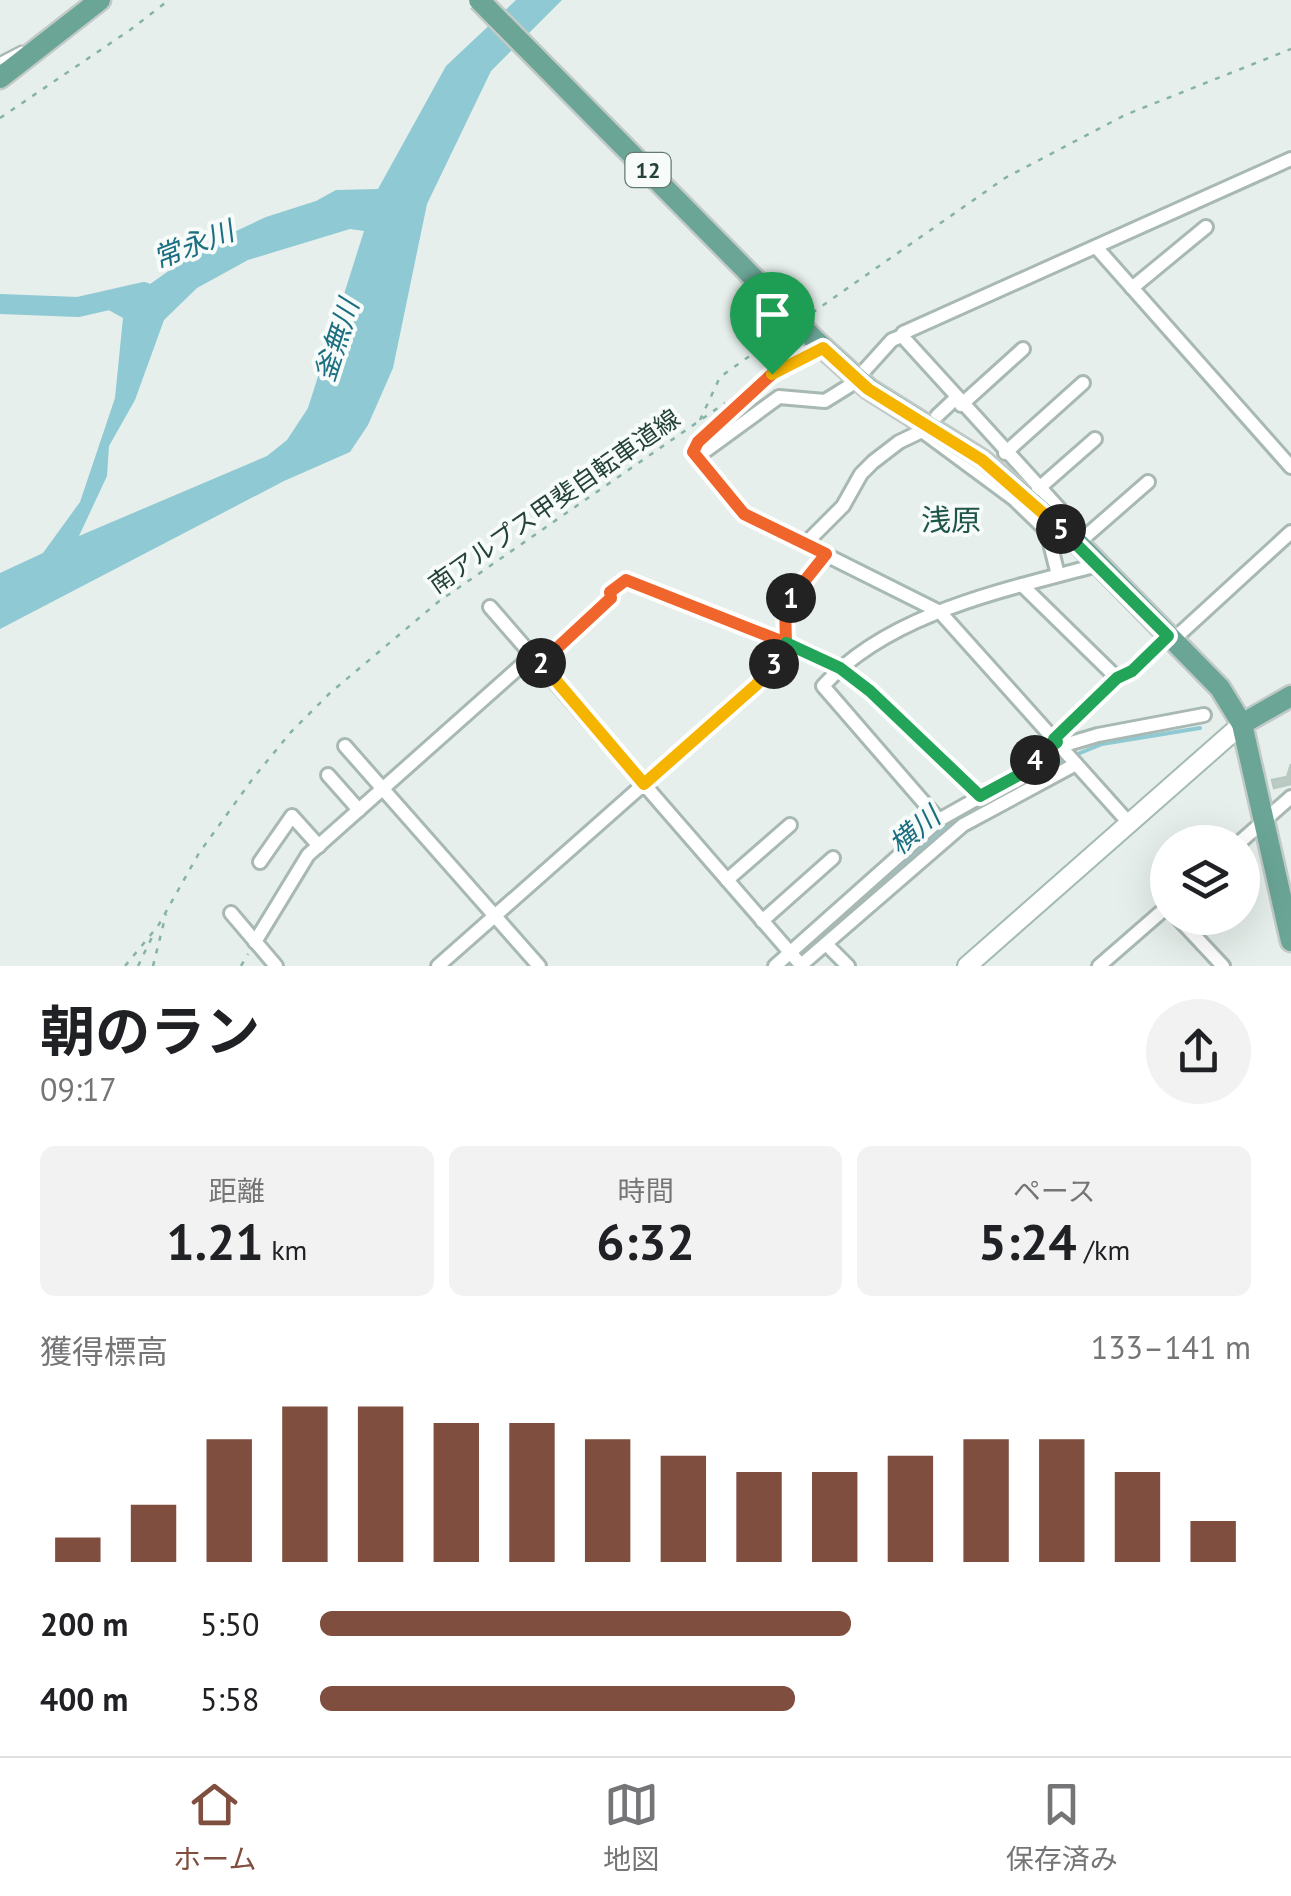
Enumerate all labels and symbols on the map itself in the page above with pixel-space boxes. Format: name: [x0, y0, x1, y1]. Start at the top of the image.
road number: 12: [626, 153, 670, 187]
water label: 常永川: [147, 211, 242, 276]
pin: [730, 272, 815, 375]
water label: 釜無川: [305, 291, 367, 386]
street label: 南アルプス甲斐自転車道線: [422, 402, 686, 600]
district label: 浅原: [921, 500, 981, 539]
pin: 5: [1036, 504, 1086, 554]
pin: 1: [766, 573, 816, 623]
pin: 2: [516, 638, 566, 688]
pin: 3: [749, 639, 799, 689]
pin: 4: [1010, 735, 1060, 785]
water label: 横川: [881, 796, 950, 862]

